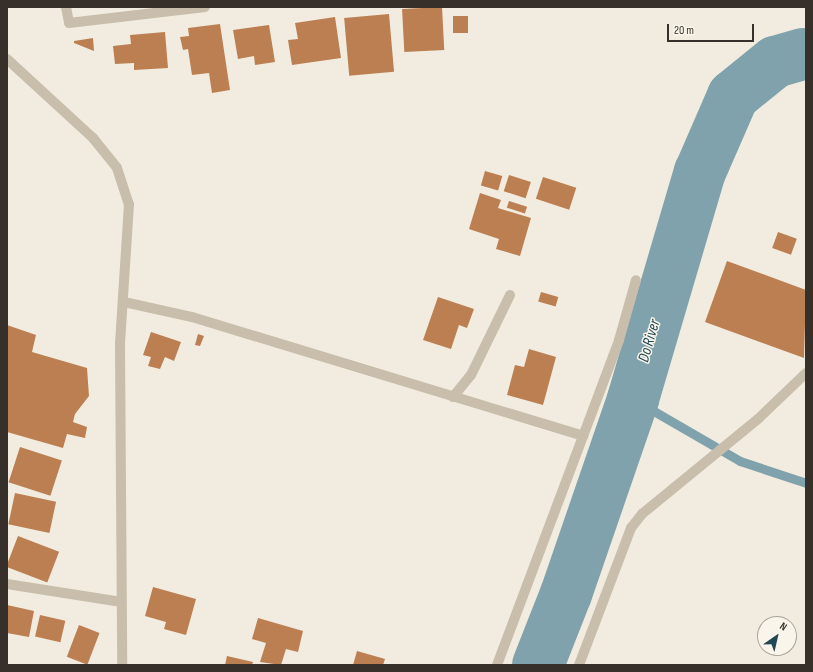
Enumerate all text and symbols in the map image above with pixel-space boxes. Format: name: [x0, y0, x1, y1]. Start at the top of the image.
scale bar: [669, 16, 756, 42]
text: 20 m: [674, 23, 694, 38]
water label: Do River: [635, 317, 665, 365]
north arrow: [757, 616, 797, 656]
text: N: [777, 619, 790, 633]

